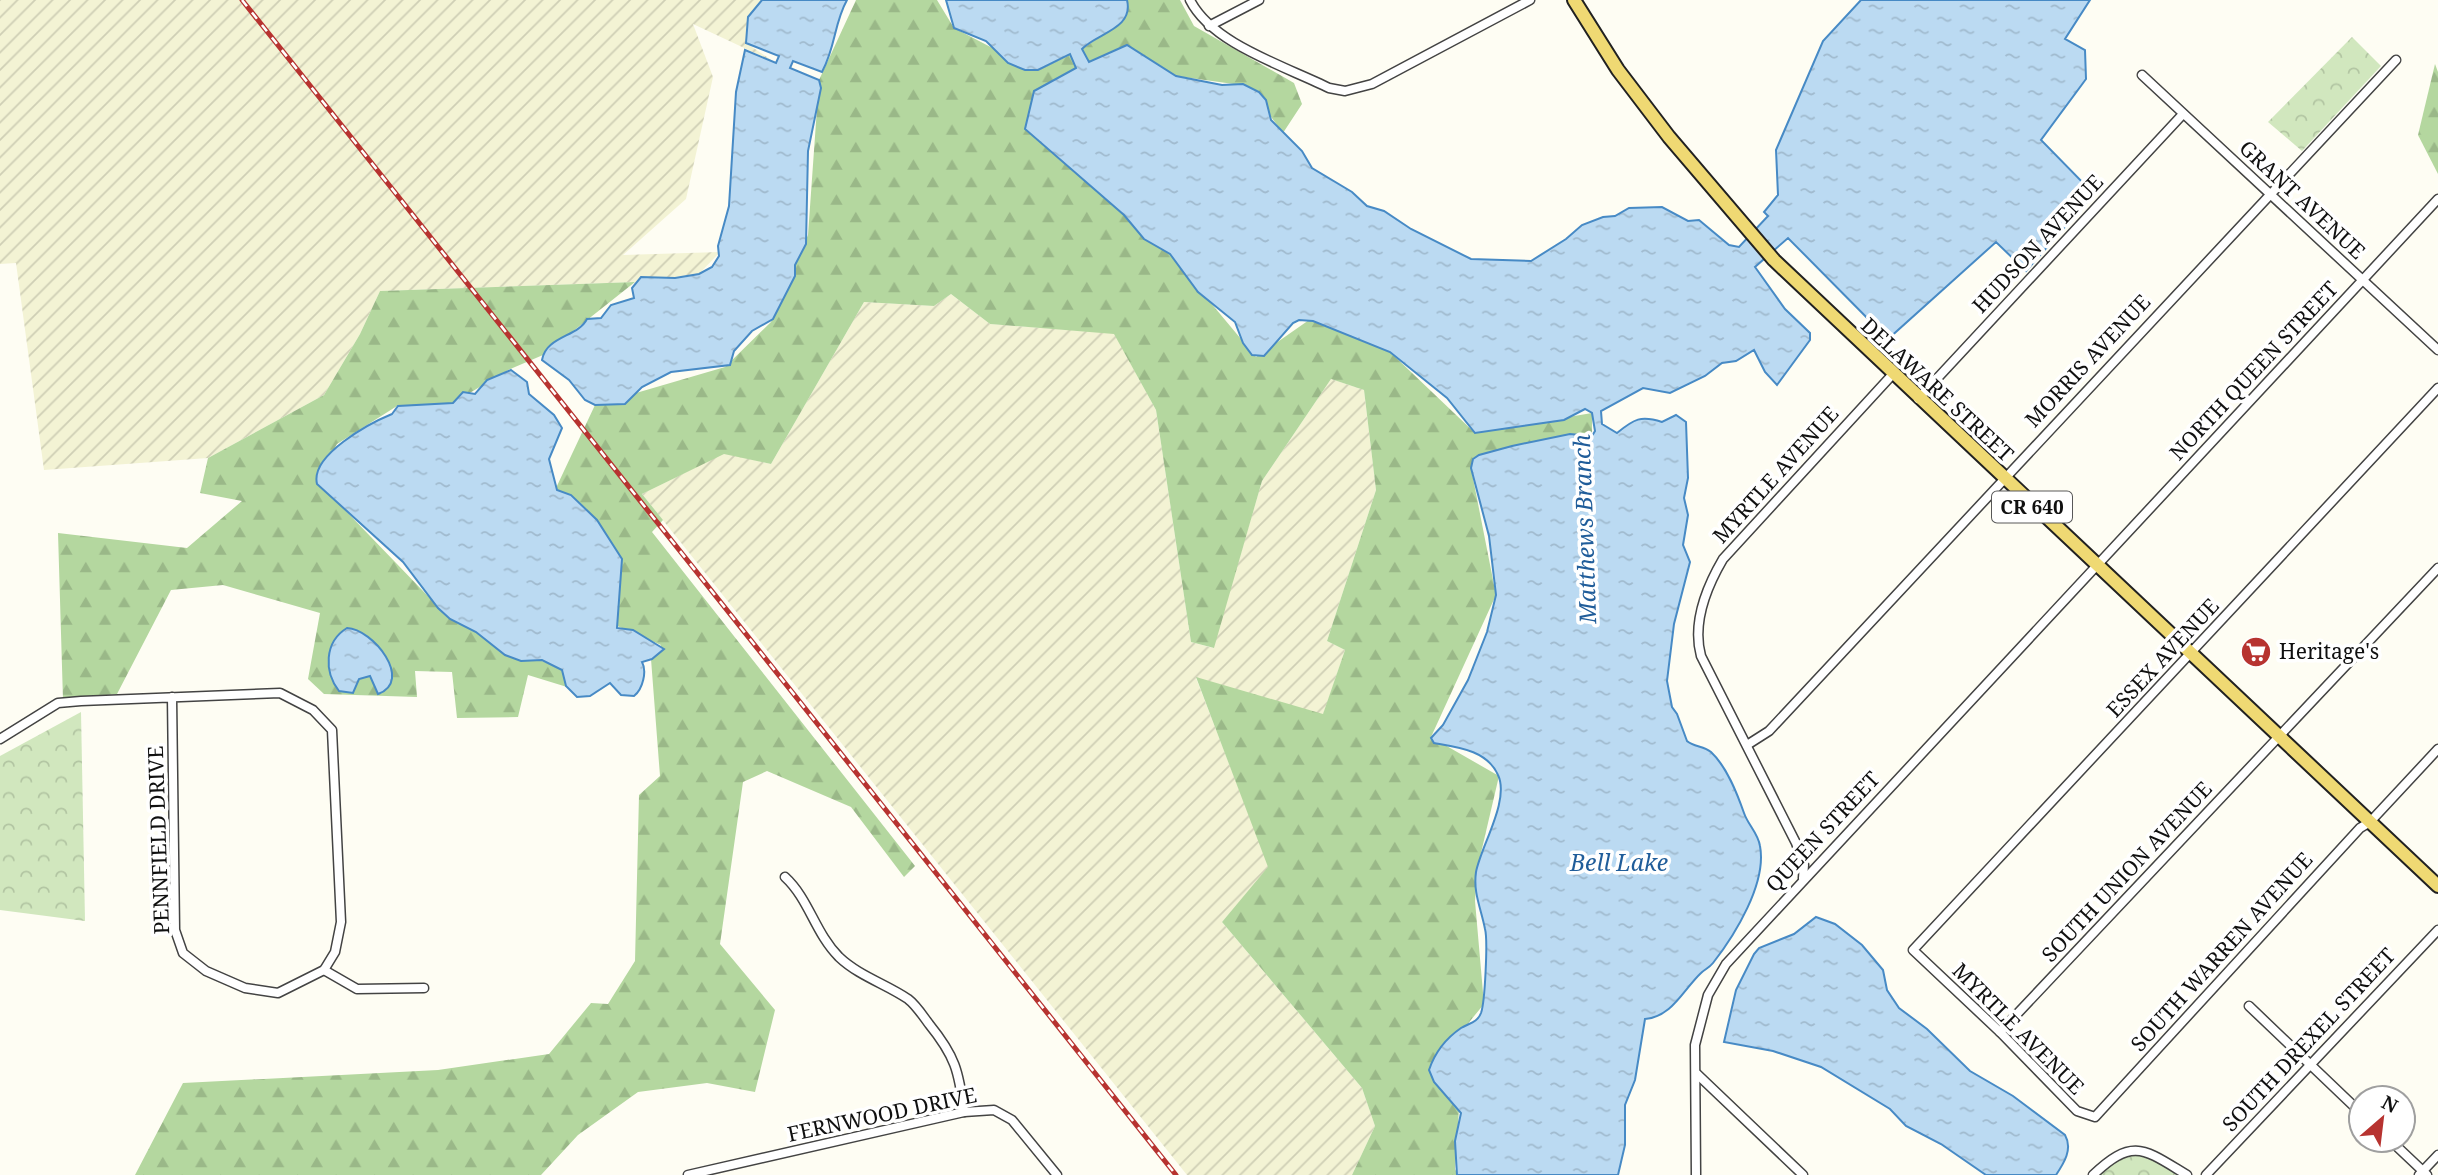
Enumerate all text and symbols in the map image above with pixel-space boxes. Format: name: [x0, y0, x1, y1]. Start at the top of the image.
street label: GRANT AVENUE: [2234, 134, 2372, 265]
street label: HUDSON AVENUE: [1966, 168, 2109, 319]
street label: NORTH QUEEN STREET: [2163, 275, 2344, 466]
street label: MORRIS AVENUE: [2018, 288, 2156, 433]
street label: DELAWARE STREET: [1855, 311, 2020, 467]
street label: MYRTLE AVENUE: [1706, 400, 1844, 549]
water label: Matthews Branch: [1565, 433, 1603, 625]
road number: CR 640: [1992, 492, 2072, 522]
street label: ESSEX AVENUE: [2100, 592, 2225, 723]
supermarket icon: Heritage's: [2239, 635, 2273, 669]
place label: Heritage's: [2279, 637, 2379, 665]
street label: PENNFIELD DRIVE: [141, 745, 175, 935]
street label: QUEEN STREET: [1759, 765, 1885, 898]
street label: SOUTH UNION AVENUE: [2035, 775, 2217, 968]
water label: Bell Lake: [1569, 846, 1668, 878]
street label: SOUTH WARREN AVENUE: [2124, 846, 2318, 1057]
street label: SOUTH DREXEL STREET: [2216, 941, 2401, 1137]
street label: MYRTLE AVENUE: [1947, 956, 2091, 1100]
street label: FERNWOOD DRIVE: [785, 1080, 979, 1148]
north arrow: [2347, 1084, 2417, 1154]
text: N: [2377, 1089, 2403, 1119]

